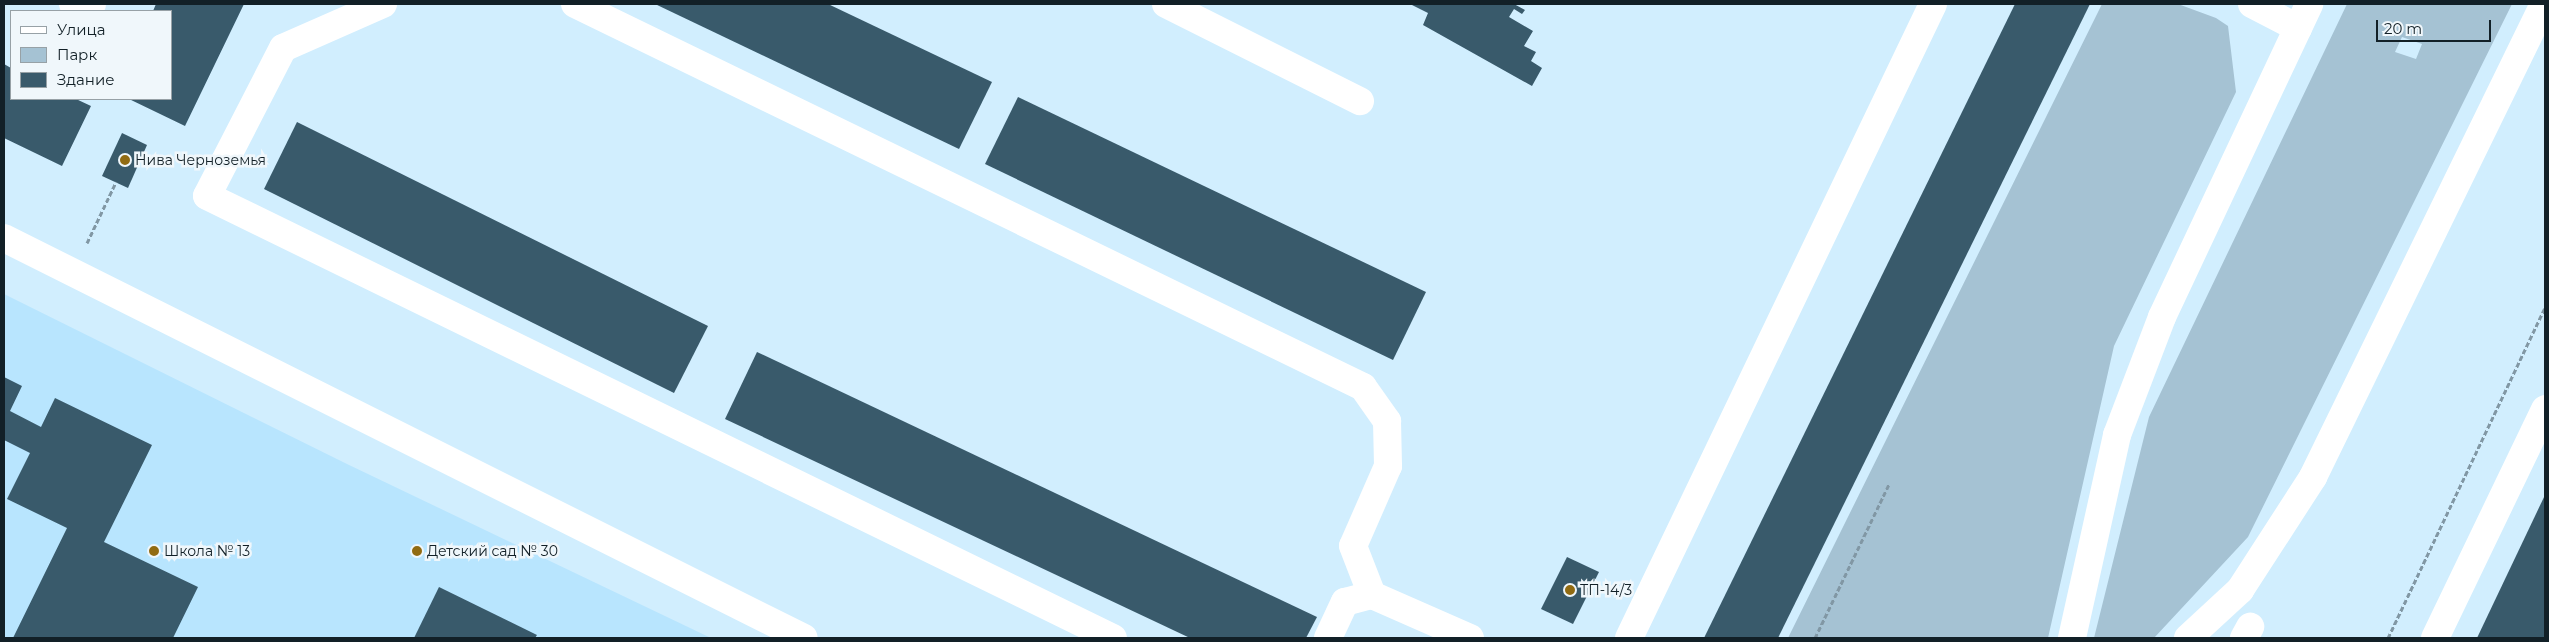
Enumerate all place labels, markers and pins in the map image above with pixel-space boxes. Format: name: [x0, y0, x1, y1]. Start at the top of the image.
place label: Нива Черноземья: [135, 152, 266, 168]
marker: Нива Черноземья: [119, 154, 131, 166]
place label: Школа № 13: [164, 543, 250, 559]
place label: Детский сад № 30: [427, 543, 558, 559]
marker: Школа № 13: [148, 545, 160, 557]
marker: Детский сад № 30: [411, 545, 423, 557]
place label: ТП-14/3: [1580, 582, 1632, 598]
marker: ТП-14/3: [1564, 584, 1576, 596]

